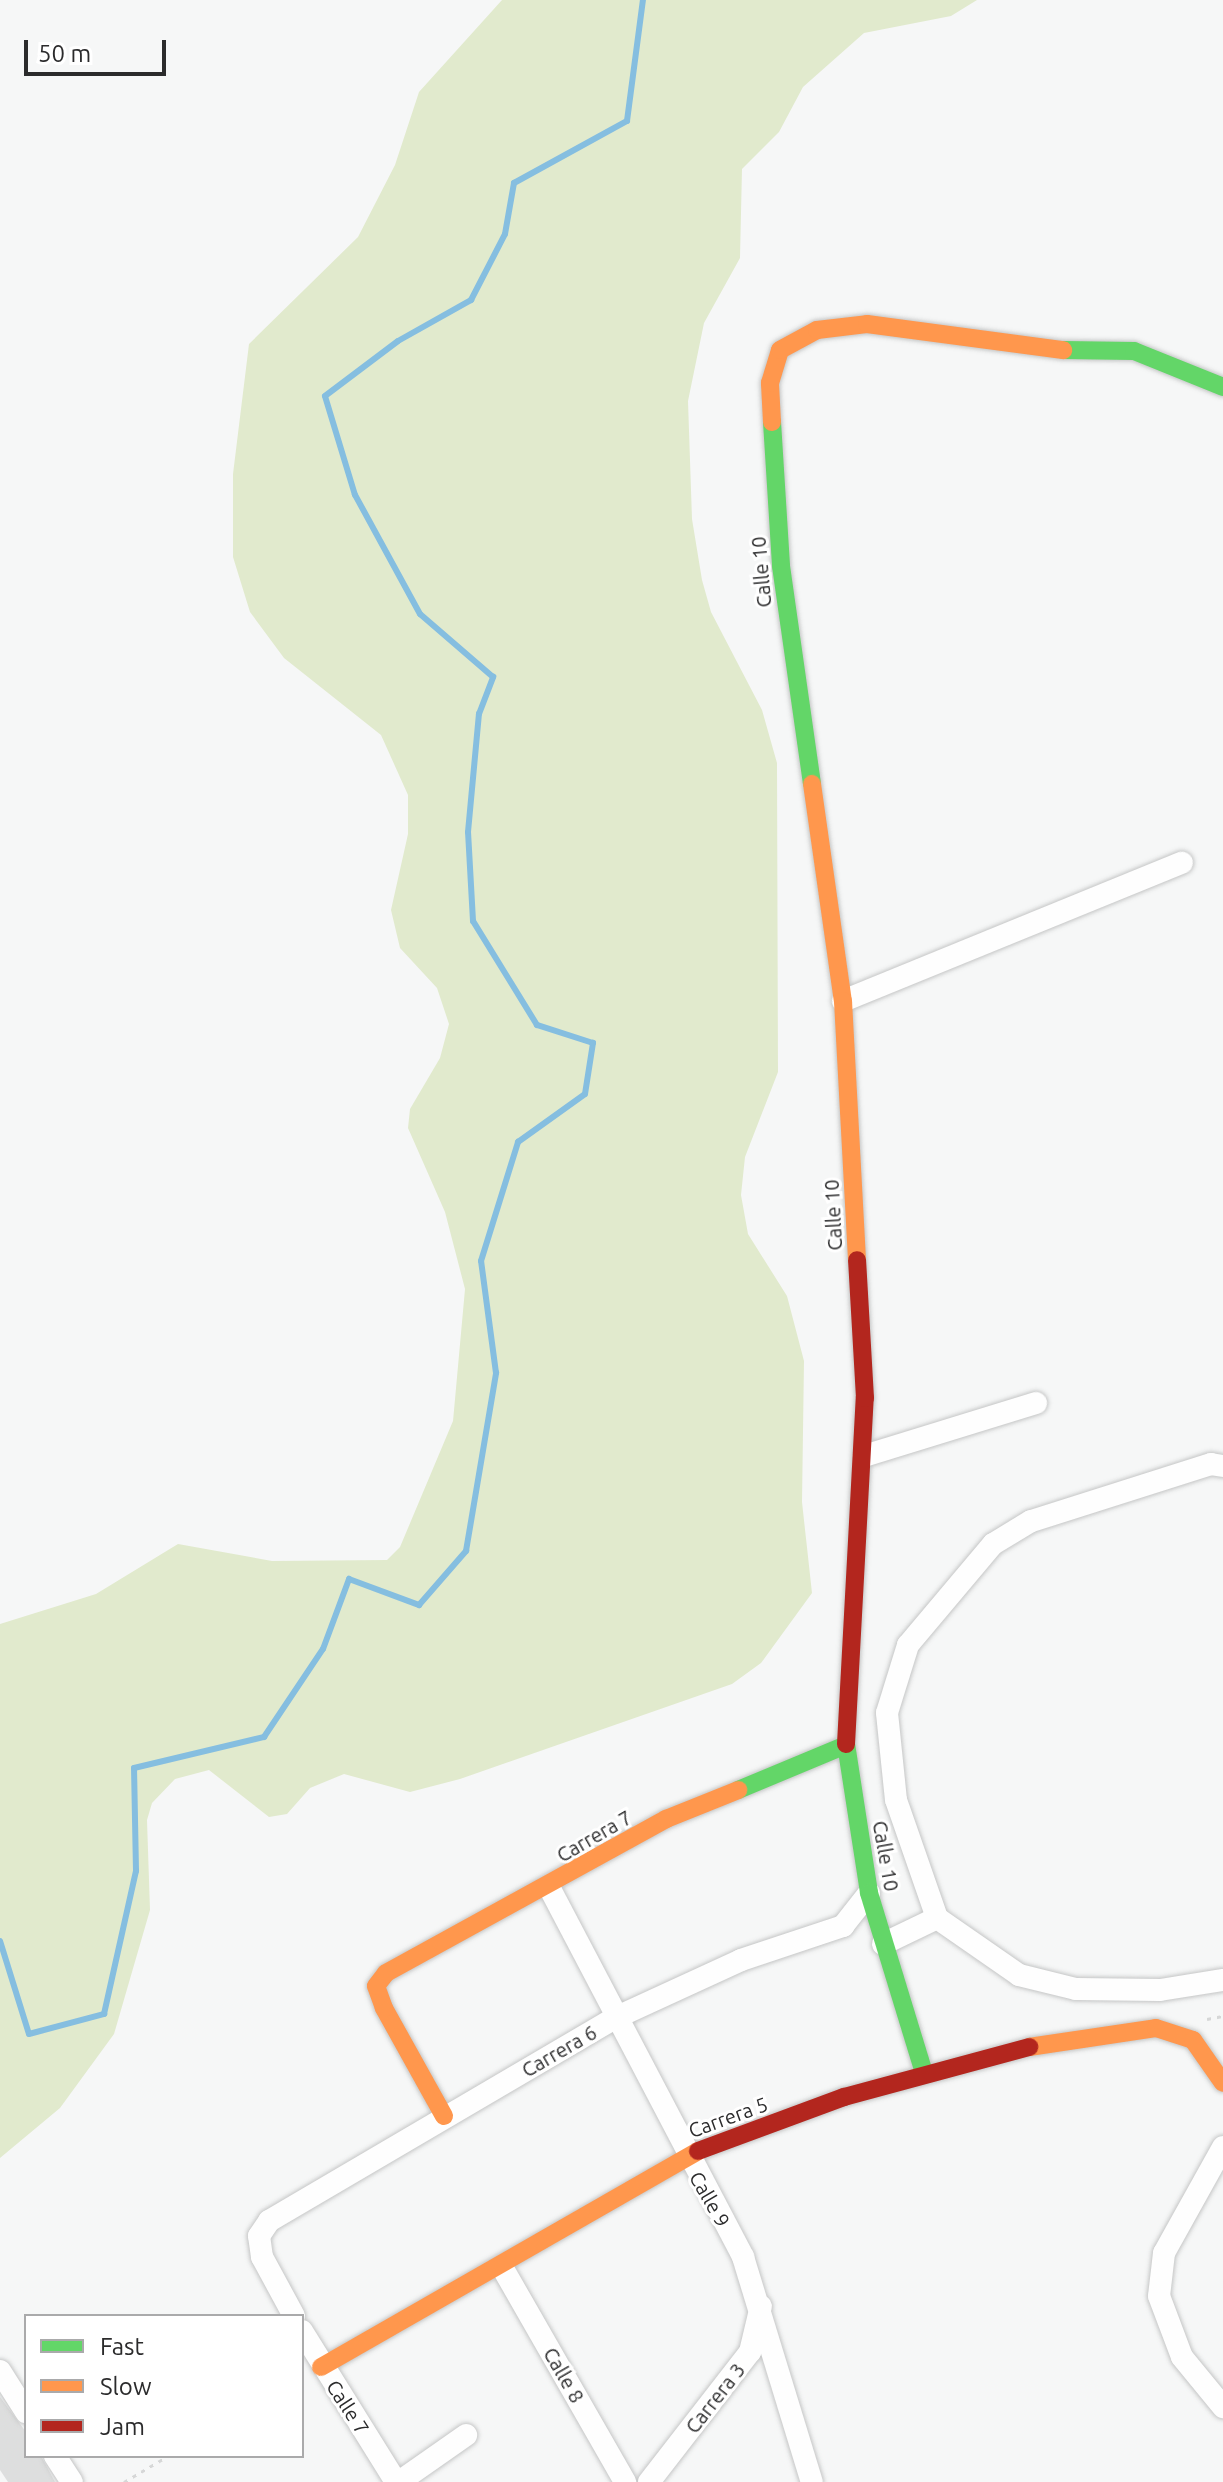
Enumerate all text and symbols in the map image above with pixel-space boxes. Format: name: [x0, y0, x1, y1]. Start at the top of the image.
scale bar: [28, 24, 170, 74]
text: 50 m: [38, 40, 91, 67]
street label: Calle 10: [746, 535, 776, 609]
street label: Calle 10: [819, 1179, 847, 1251]
street label: Carrera 7: [552, 1805, 636, 1867]
street label: Calle 10: [868, 1819, 904, 1893]
street label: Carrera 6: [517, 2020, 601, 2082]
street label: Carrera 5: [685, 2092, 771, 2142]
street label: Calle 9: [685, 2167, 735, 2231]
legend: [24, 2314, 304, 2458]
text: Fast: [100, 2333, 144, 2360]
street label: Calle 8: [539, 2343, 589, 2407]
street label: Carrera 3: [680, 2358, 750, 2438]
text: Slow: [100, 2373, 152, 2400]
street label: Calle 7: [322, 2375, 374, 2439]
text: Jam: [100, 2413, 145, 2440]

